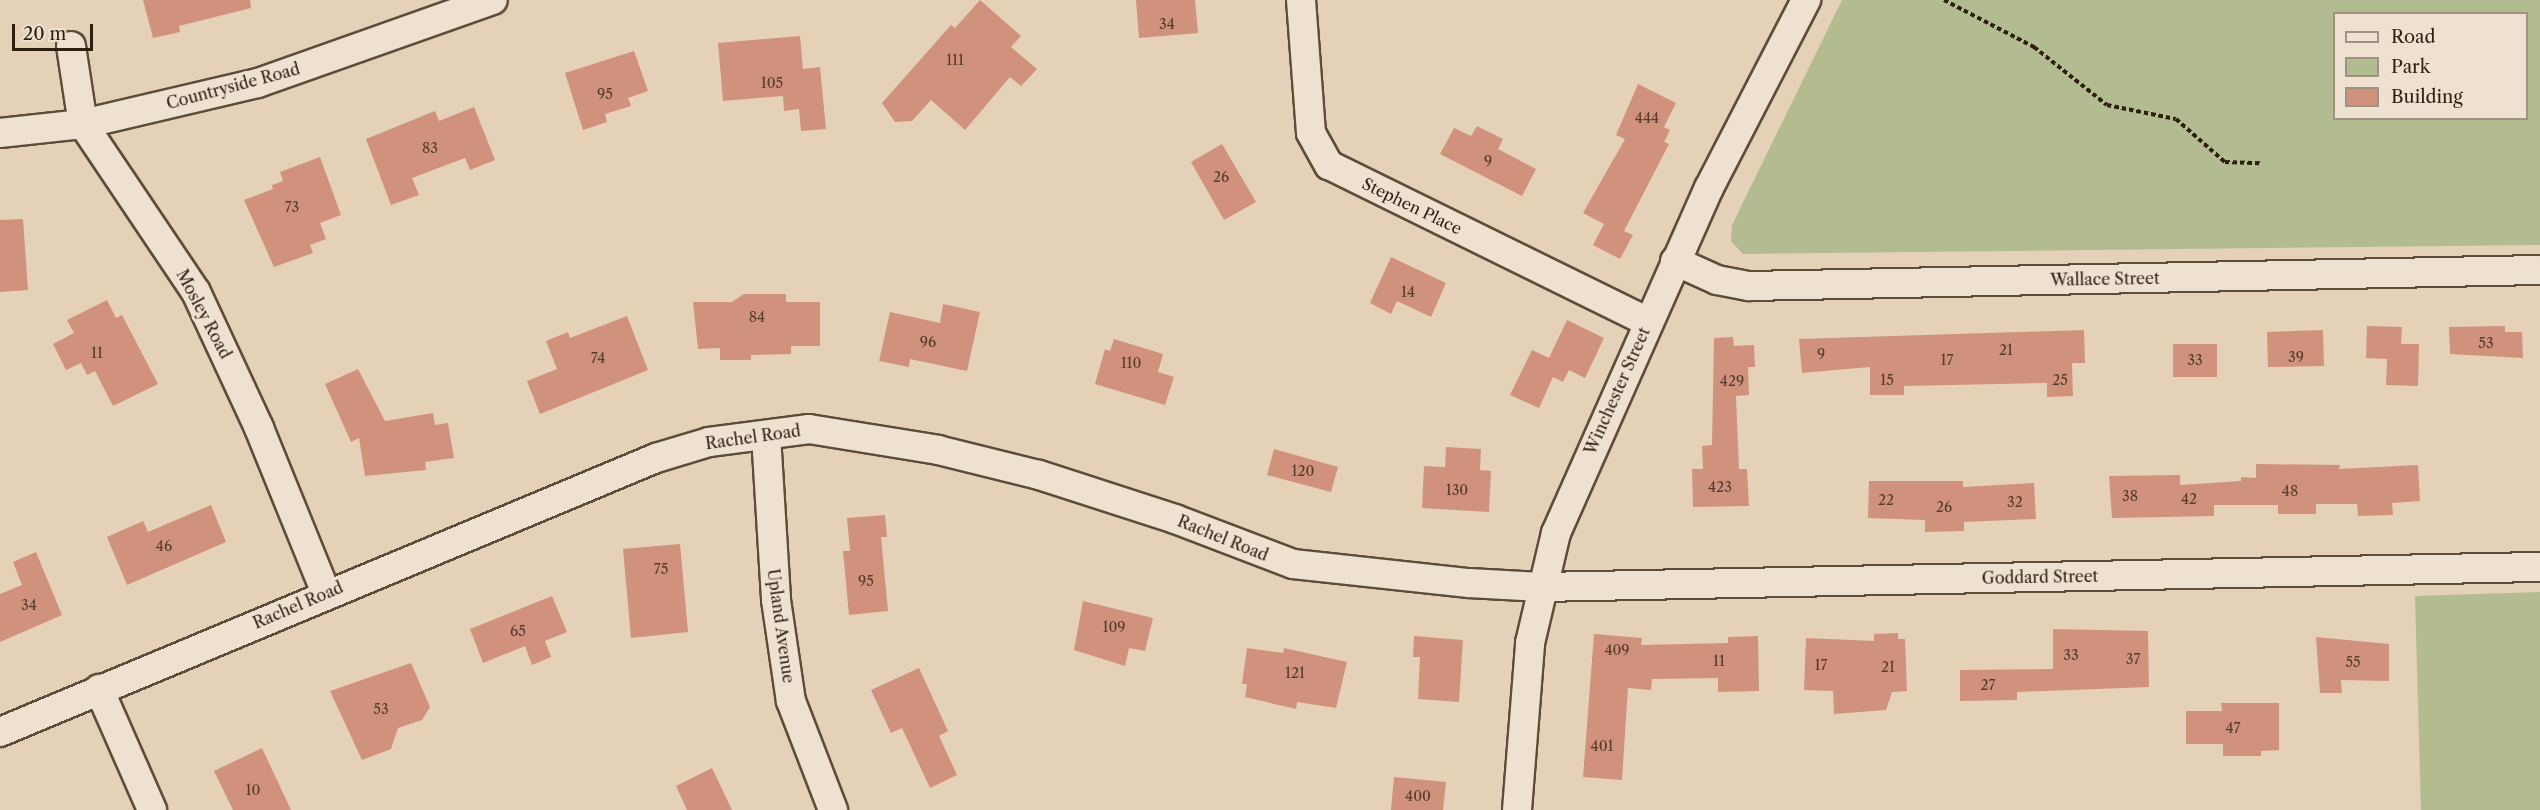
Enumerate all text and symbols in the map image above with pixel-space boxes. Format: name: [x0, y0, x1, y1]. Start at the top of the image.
scale bar: [15, 12, 96, 50]
legend: [2333, 12, 2528, 120]
house number: 34: [1159, 16, 1175, 32]
text: 20 m: [23, 23, 66, 45]
text: Road: [2391, 26, 2436, 48]
house number: 111: [946, 52, 964, 68]
text: Park: [2391, 56, 2430, 78]
street label: Countryside Road: [164, 59, 302, 113]
house number: 105: [761, 75, 783, 91]
house number: 95: [597, 86, 613, 102]
text: Building: [2391, 86, 2463, 108]
house number: 444: [1635, 110, 1659, 126]
house number: 83: [422, 140, 438, 156]
house number: 9: [1484, 153, 1492, 169]
house number: 26: [1213, 169, 1229, 185]
street label: Stephen Place: [1359, 174, 1465, 238]
house number: 73: [285, 199, 299, 215]
street label: Mosley Road: [172, 266, 236, 362]
street label: Wallace Street: [2050, 268, 2160, 290]
house number: 14: [1401, 284, 1415, 300]
house number: 84: [749, 309, 765, 325]
street label: Winchester Street: [1580, 324, 1654, 458]
house number: 96: [920, 334, 936, 350]
house number: 53: [2478, 335, 2494, 351]
house number: 21: [1999, 342, 2013, 358]
house number: 11: [91, 345, 103, 361]
house number: 9: [1817, 346, 1825, 362]
house number: 39: [2288, 349, 2304, 365]
house number: 74: [591, 350, 605, 366]
house number: 17: [1941, 352, 1953, 368]
house number: 33: [2187, 352, 2203, 368]
house number: 110: [1121, 355, 1141, 371]
house number: 15: [1880, 372, 1894, 388]
house number: 25: [2052, 372, 2068, 388]
house number: 429: [1720, 373, 1744, 389]
street label: Rachel Road: [704, 421, 802, 453]
house number: 120: [1292, 463, 1314, 479]
house number: 423: [1708, 479, 1732, 495]
house number: 130: [1446, 482, 1468, 498]
house number: 48: [2282, 483, 2298, 499]
house number: 38: [2122, 488, 2138, 504]
house number: 42: [2181, 491, 2197, 507]
house number: 22: [1878, 492, 1894, 508]
house number: 32: [2007, 494, 2023, 510]
house number: 26: [1936, 499, 1952, 515]
street label: Rachel Road: [1175, 511, 1271, 565]
house number: 46: [156, 538, 172, 554]
house number: 75: [654, 561, 668, 577]
street label: Goddard Street: [1982, 566, 2098, 588]
street label: Upland Avenue: [763, 567, 799, 685]
house number: 95: [858, 573, 874, 589]
street label: Rachel Road: [250, 577, 346, 633]
house number: 34: [21, 597, 37, 613]
house number: 109: [1103, 619, 1125, 635]
house number: 65: [510, 623, 526, 639]
house number: 409: [1604, 642, 1630, 658]
house number: 33: [2063, 647, 2079, 663]
house number: 37: [2126, 651, 2140, 667]
house number: 11: [1713, 653, 1725, 669]
house number: 55: [2345, 654, 2361, 670]
house number: 17: [1815, 657, 1827, 673]
house number: 21: [1881, 659, 1895, 675]
house number: 121: [1285, 665, 1305, 681]
house number: 27: [1981, 677, 1995, 693]
house number: 53: [373, 701, 389, 717]
house number: 47: [2226, 720, 2240, 736]
house number: 401: [1591, 738, 1613, 754]
house number: 10: [246, 782, 260, 798]
house number: 400: [1405, 788, 1431, 804]

